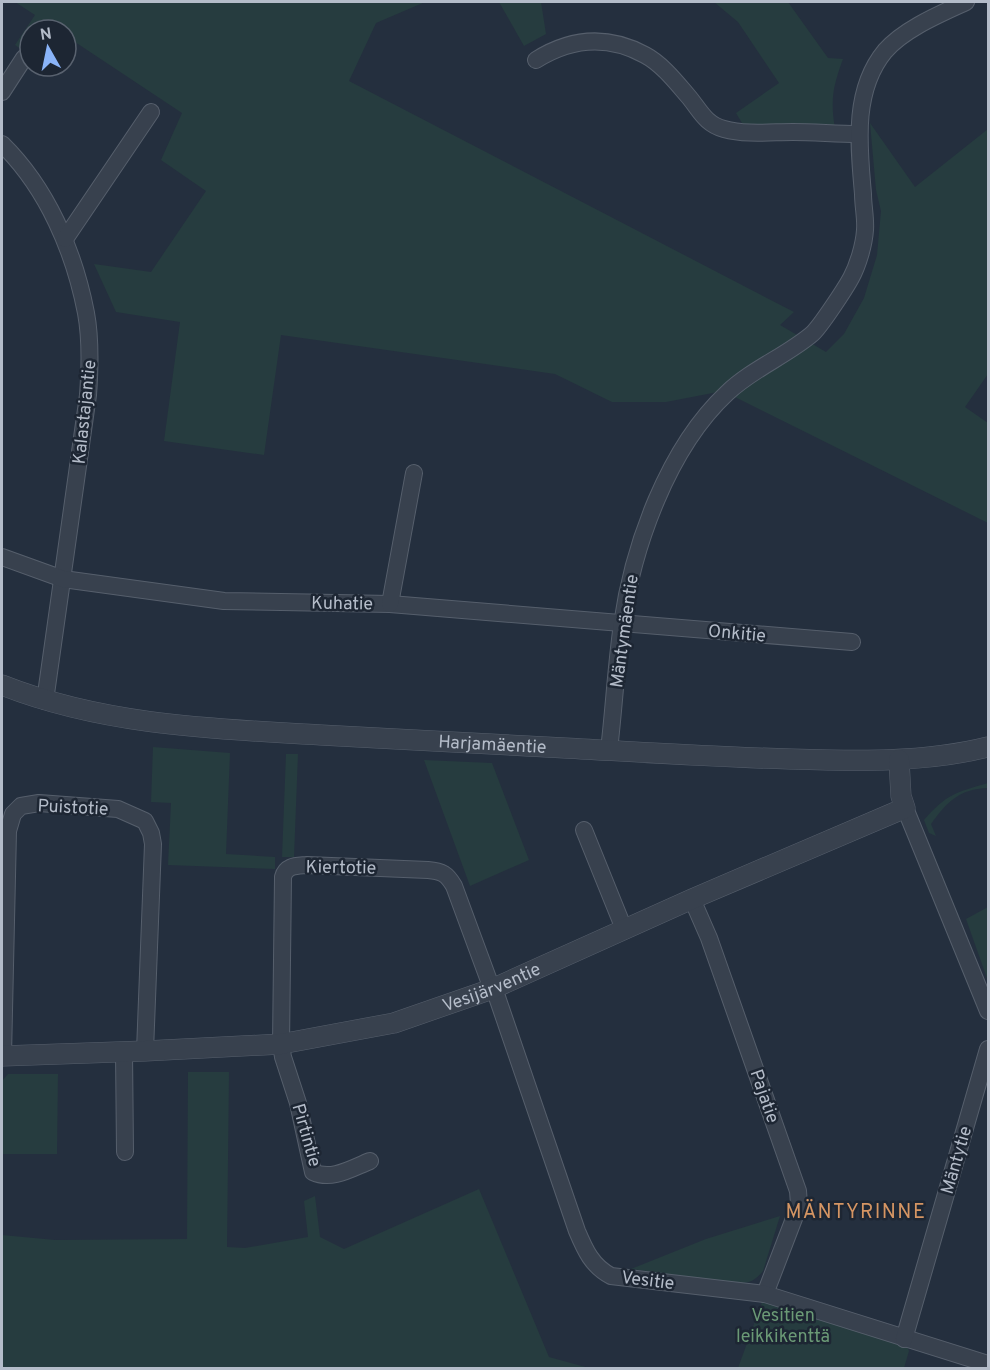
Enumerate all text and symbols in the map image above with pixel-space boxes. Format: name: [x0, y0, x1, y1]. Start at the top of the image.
north arrow: [18, 18, 78, 78]
text: N: [39, 24, 53, 46]
street label: Kalastajantie: [69, 359, 102, 466]
street label: Mäntymäentie: [606, 573, 645, 690]
street label: Kuhatie: [311, 592, 373, 617]
street label: Onkitie: [707, 621, 767, 648]
street label: Harjamäentie: [438, 731, 547, 760]
street label: Puistotie: [37, 795, 109, 822]
street label: Kiertotie: [305, 856, 377, 881]
street label: Vesijärventie: [440, 959, 545, 1018]
street label: Pajatie: [744, 1067, 783, 1126]
street label: Pirtintie: [286, 1101, 326, 1170]
street label: Mäntytie: [937, 1124, 978, 1197]
district label: MÄNTYRINNE: [786, 1199, 926, 1226]
street label: Vesitie: [620, 1267, 676, 1296]
park label: Vesitien leikkikenttä: [736, 1305, 830, 1349]

